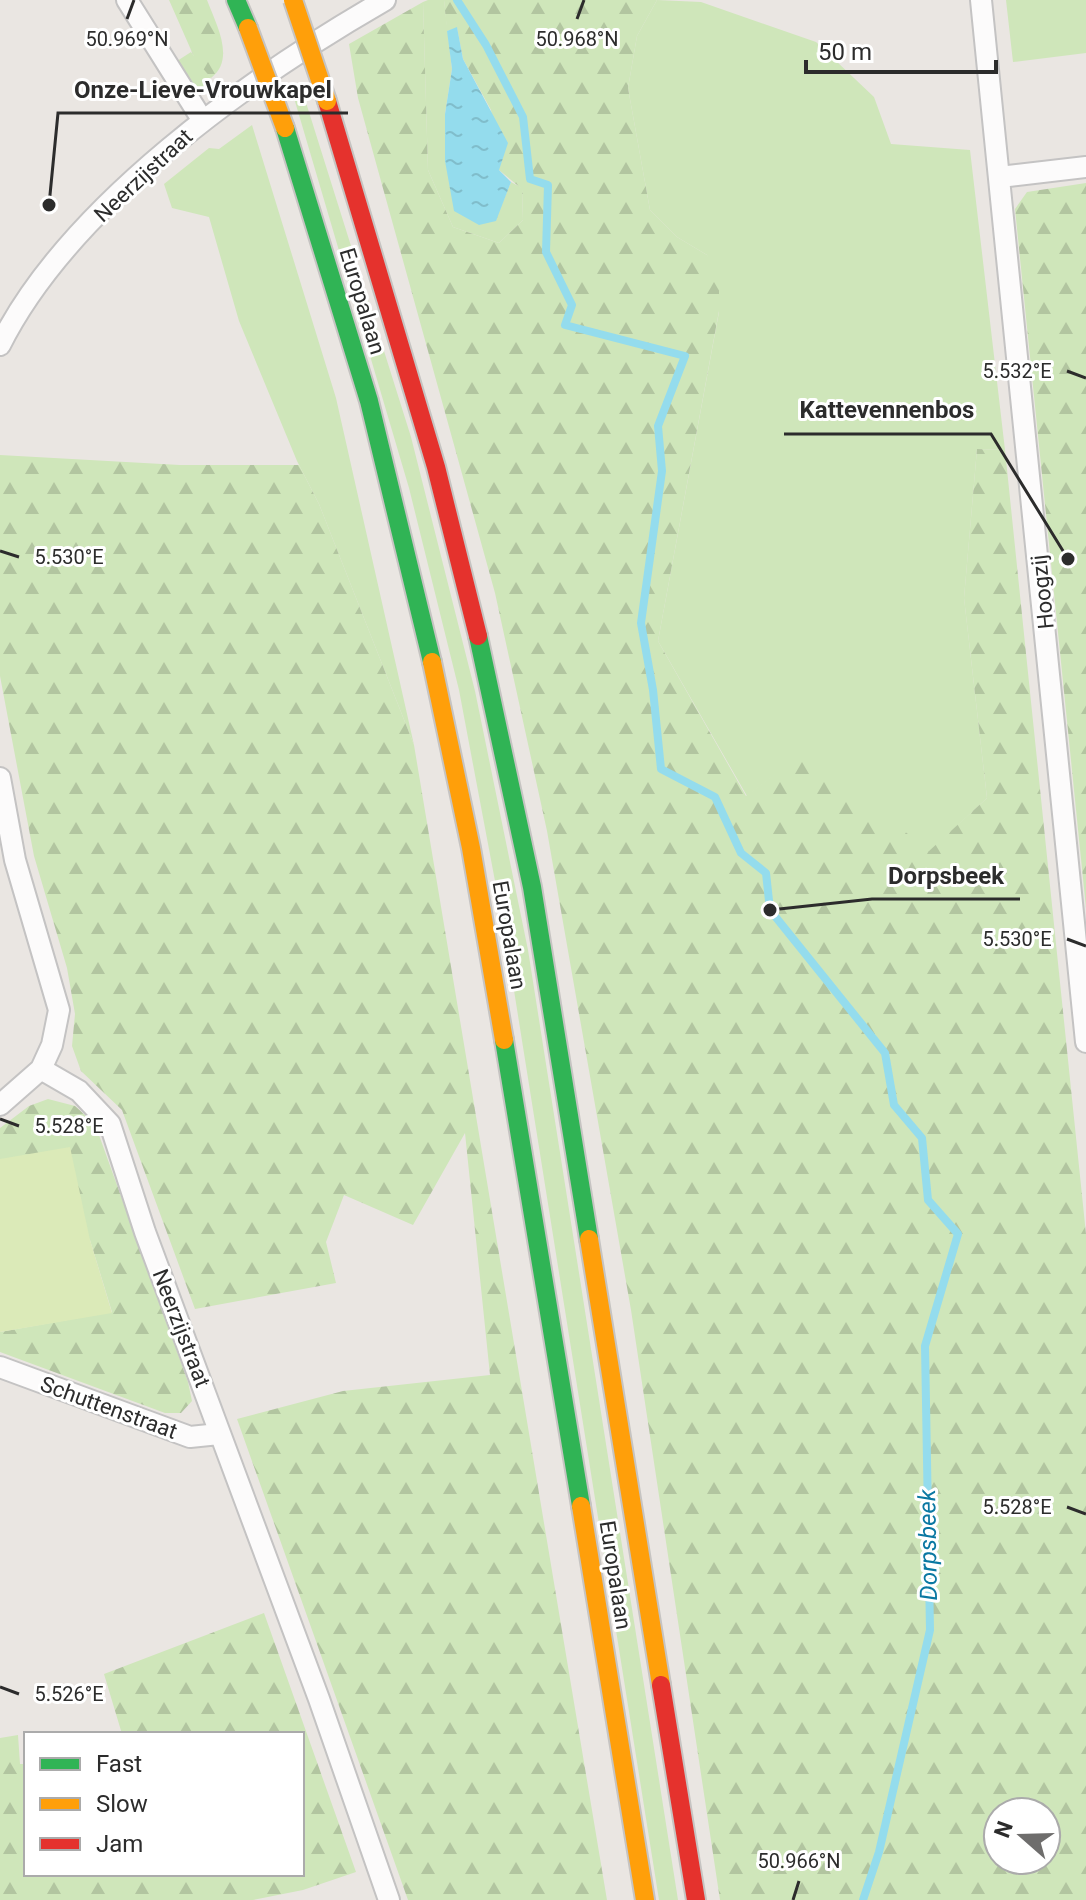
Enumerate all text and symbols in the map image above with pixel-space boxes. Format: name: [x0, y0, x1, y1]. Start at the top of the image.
scale bar: [806, 24, 996, 74]
text: 50.969°N: [85, 27, 169, 51]
text: 50.968°N: [535, 27, 619, 51]
text: 50 m: [818, 38, 872, 66]
callout: Onze-Lieve-Vrouwkapel: [58, 65, 348, 113]
text: Onze-Lieve-Vrouwkapel: [74, 76, 332, 104]
street label: Neerzijstraat: [89, 124, 197, 227]
street label: Europalaan: [334, 245, 391, 357]
text: 5.532°E: [982, 359, 1052, 383]
callout: Kattevennenbos: [784, 386, 991, 434]
text: Kattevennenbos: [800, 396, 974, 424]
text: 5.530°E: [34, 545, 104, 569]
street label: Hoogzij: [1026, 554, 1059, 630]
callout: Dorpsbeek: [872, 851, 1020, 899]
text: Dorpsbeek: [888, 862, 1005, 890]
street label: Europalaan: [488, 879, 531, 991]
text: 5.530°E: [982, 927, 1052, 951]
text: 5.528°E: [34, 1114, 104, 1138]
street label: Neerzijstraat: [148, 1265, 216, 1391]
street label: Schuttenstraat: [37, 1371, 181, 1444]
water label: Dorpsbeek: [913, 1488, 943, 1601]
text: 5.528°E: [982, 1495, 1052, 1519]
street label: Europalaan: [595, 1519, 636, 1631]
text: 5.526°E: [34, 1682, 104, 1706]
legend: [24, 1732, 304, 1876]
text: Fast: [96, 1750, 142, 1778]
text: Slow: [96, 1790, 148, 1818]
north arrow: [982, 1796, 1062, 1876]
text: N: [989, 1818, 1018, 1841]
text: Jam: [96, 1830, 143, 1858]
text: 50.966°N: [757, 1849, 841, 1873]

